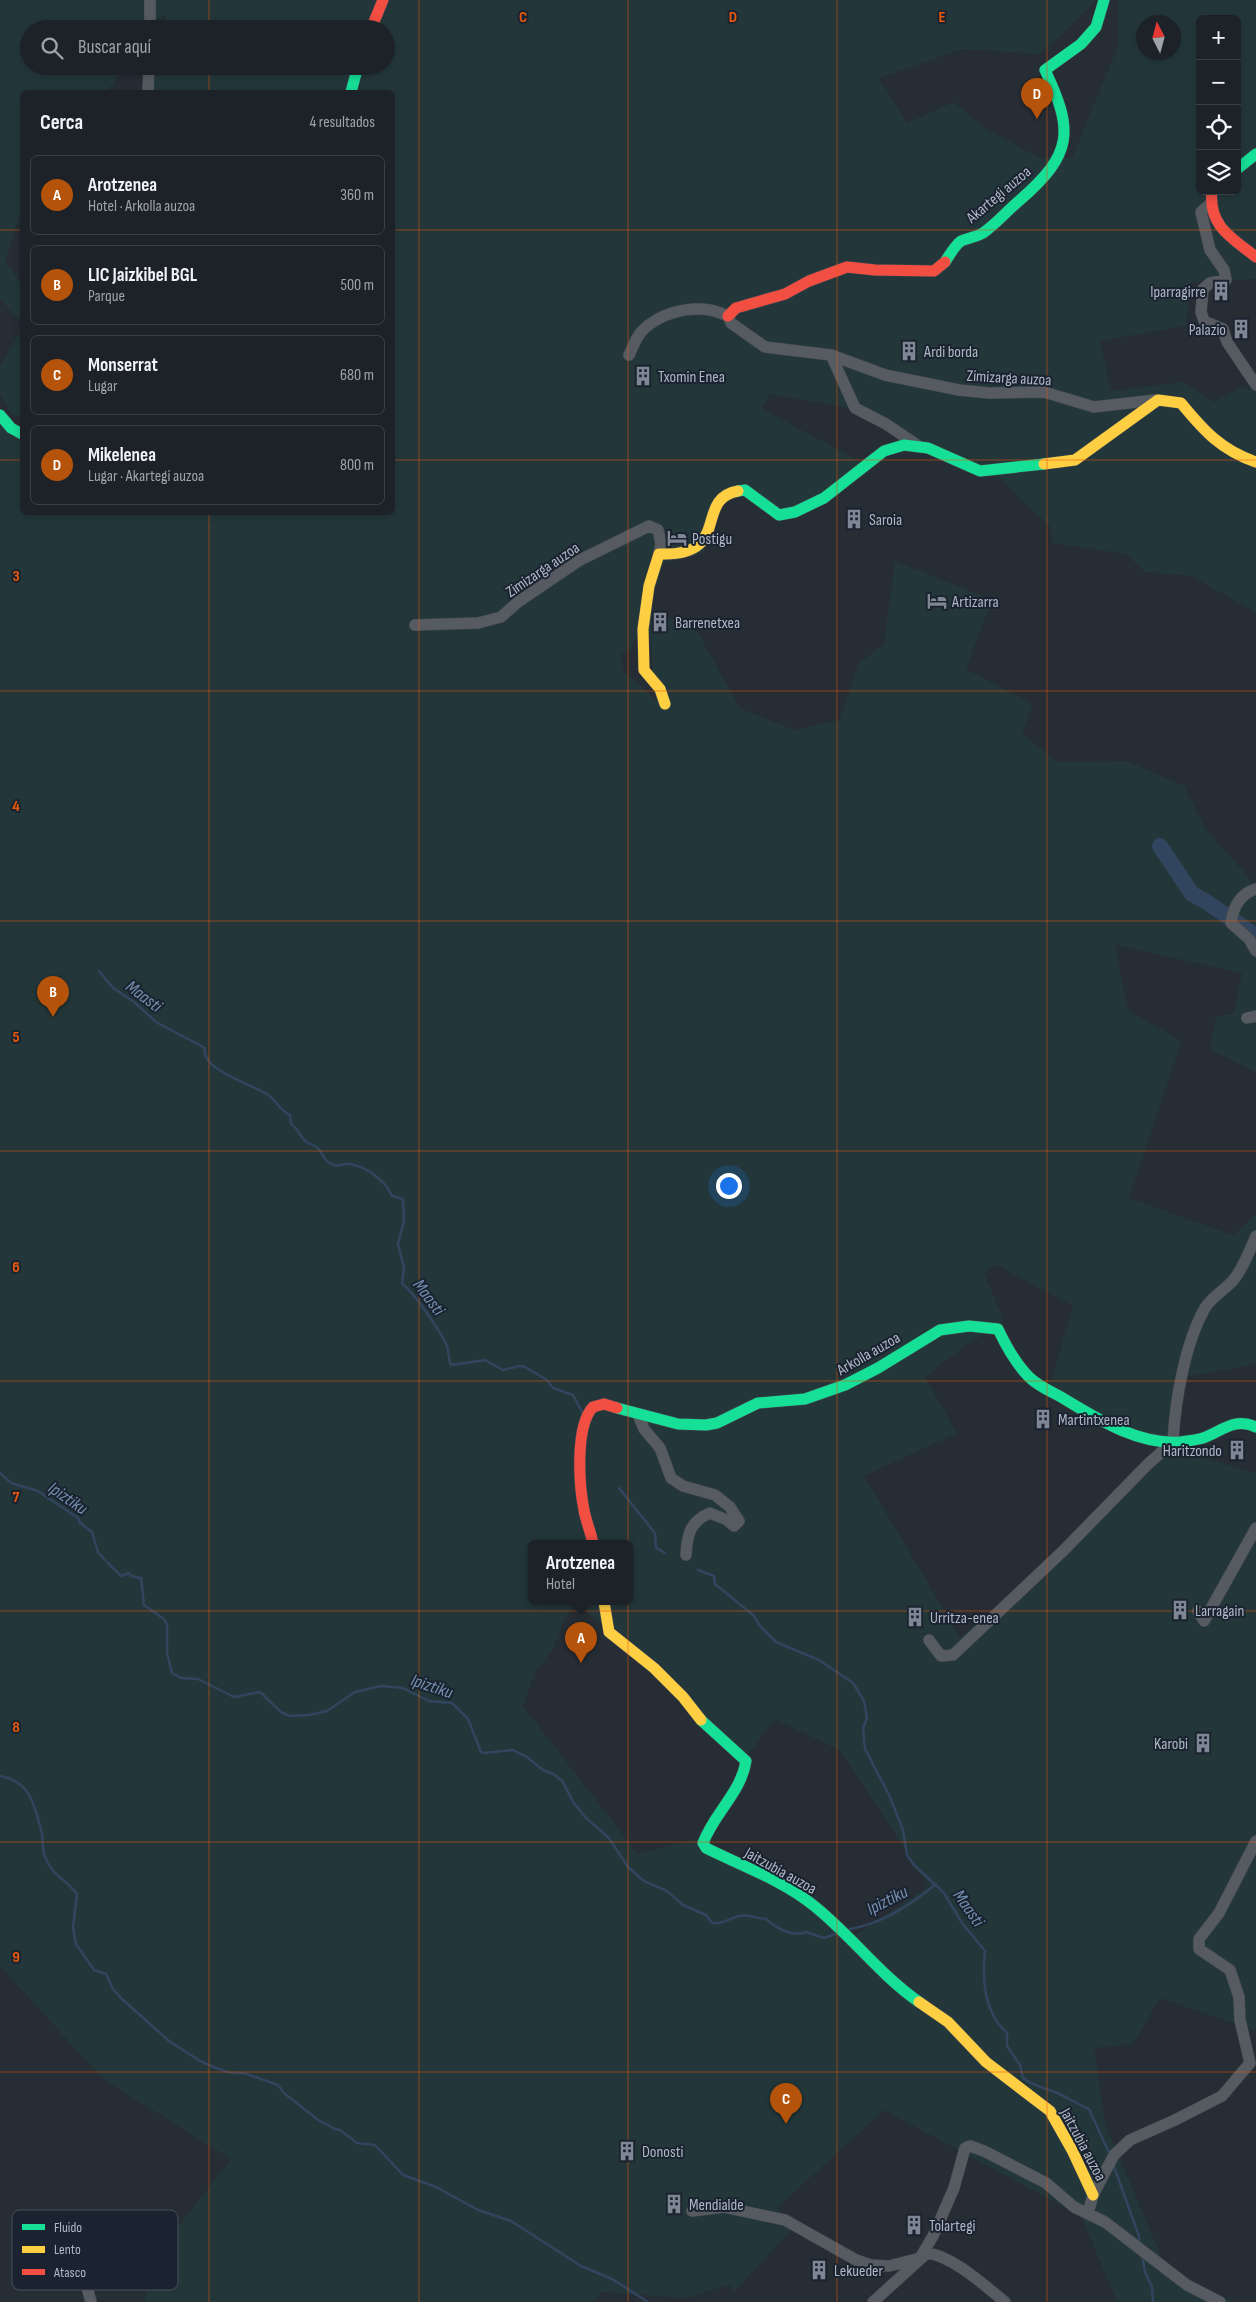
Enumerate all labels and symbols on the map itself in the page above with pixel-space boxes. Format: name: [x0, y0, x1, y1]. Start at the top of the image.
text: C: [519, 8, 527, 27]
text: D: [729, 8, 737, 27]
text: E: [939, 8, 946, 27]
north arrow: [1136, 15, 1181, 60]
pin: D: [1021, 78, 1053, 119]
street label: Akartegi auzoa: [962, 163, 1035, 228]
building icon: Iparragirre: [1210, 280, 1232, 302]
place label: Iparragirre: [1150, 283, 1206, 302]
building icon: Palazio: [1230, 318, 1252, 340]
place label: Palazio: [1189, 321, 1226, 340]
building icon: Ardi borda: [898, 340, 920, 362]
place label: Ardi borda: [923, 343, 978, 362]
building icon: Txomin Enea: [632, 365, 654, 387]
street label: Zimizarga auzoa: [966, 367, 1052, 390]
place label: Txomin Enea: [658, 368, 725, 387]
building icon: Saroia: [843, 508, 865, 530]
place label: Saroia: [869, 511, 902, 530]
hotel icon: Postigu: [666, 527, 688, 549]
place label: Postigu: [692, 530, 732, 549]
street label: Zimizarga auzoa: [502, 539, 583, 602]
text: 3: [12, 567, 20, 586]
hotel icon: Artizarra: [926, 590, 948, 612]
place label: Artizarra: [951, 593, 999, 612]
building icon: Barrenetxea: [649, 611, 671, 633]
place label: Barrenetxea: [675, 614, 740, 633]
text: 4: [12, 797, 20, 816]
pin: B: [37, 976, 69, 1017]
water label: Maasti: [121, 976, 167, 1017]
text: 5: [12, 1028, 20, 1047]
your location: [716, 1173, 742, 1199]
text: 6: [12, 1258, 20, 1277]
water label: Maasti: [408, 1275, 449, 1320]
street label: Arkolla auzoa: [833, 1329, 904, 1381]
building icon: Martintxenea: [1032, 1408, 1054, 1430]
place label: Martintxenea: [1058, 1411, 1130, 1430]
building icon: Haritzondo: [1226, 1439, 1248, 1461]
place label: Haritzondo: [1163, 1442, 1222, 1461]
water label: Ipiztiku: [44, 1477, 92, 1520]
text: 7: [13, 1488, 20, 1507]
building icon: Larragain: [1169, 1599, 1191, 1621]
place label: Larragain: [1195, 1602, 1244, 1621]
building icon: Urritza-enea: [904, 1606, 926, 1628]
place label: Urritza-enea: [930, 1609, 999, 1628]
pin: A: [565, 1622, 597, 1663]
water label: Ipiztiku: [408, 1670, 456, 1704]
text: 8: [12, 1718, 20, 1737]
building icon: Karobi: [1192, 1732, 1214, 1754]
place label: Karobi: [1154, 1735, 1188, 1754]
street label: Jaitzubia auzoa: [740, 1843, 820, 1899]
water label: Ipiztiku: [863, 1881, 912, 1920]
water label: Maasti: [949, 1886, 989, 1931]
text: 9: [12, 1948, 20, 1967]
pin: C: [770, 2083, 802, 2124]
street label: Jaitzubia auzoa: [1055, 2104, 1110, 2184]
building icon: Donosti: [616, 2140, 638, 2162]
place label: Donosti: [642, 2143, 684, 2162]
building icon: Mendialde: [663, 2193, 685, 2215]
place label: Mendialde: [689, 2196, 744, 2215]
legend: [12, 2210, 178, 2290]
building icon: Tolartegi: [903, 2214, 925, 2236]
place label: Tolartegi: [929, 2217, 976, 2236]
text: Fluido: [54, 2219, 82, 2236]
text: Lento: [54, 2241, 81, 2258]
building icon: Lekueder: [808, 2259, 830, 2281]
place label: Lekueder: [834, 2262, 884, 2281]
text: Atasco: [53, 2264, 86, 2281]

